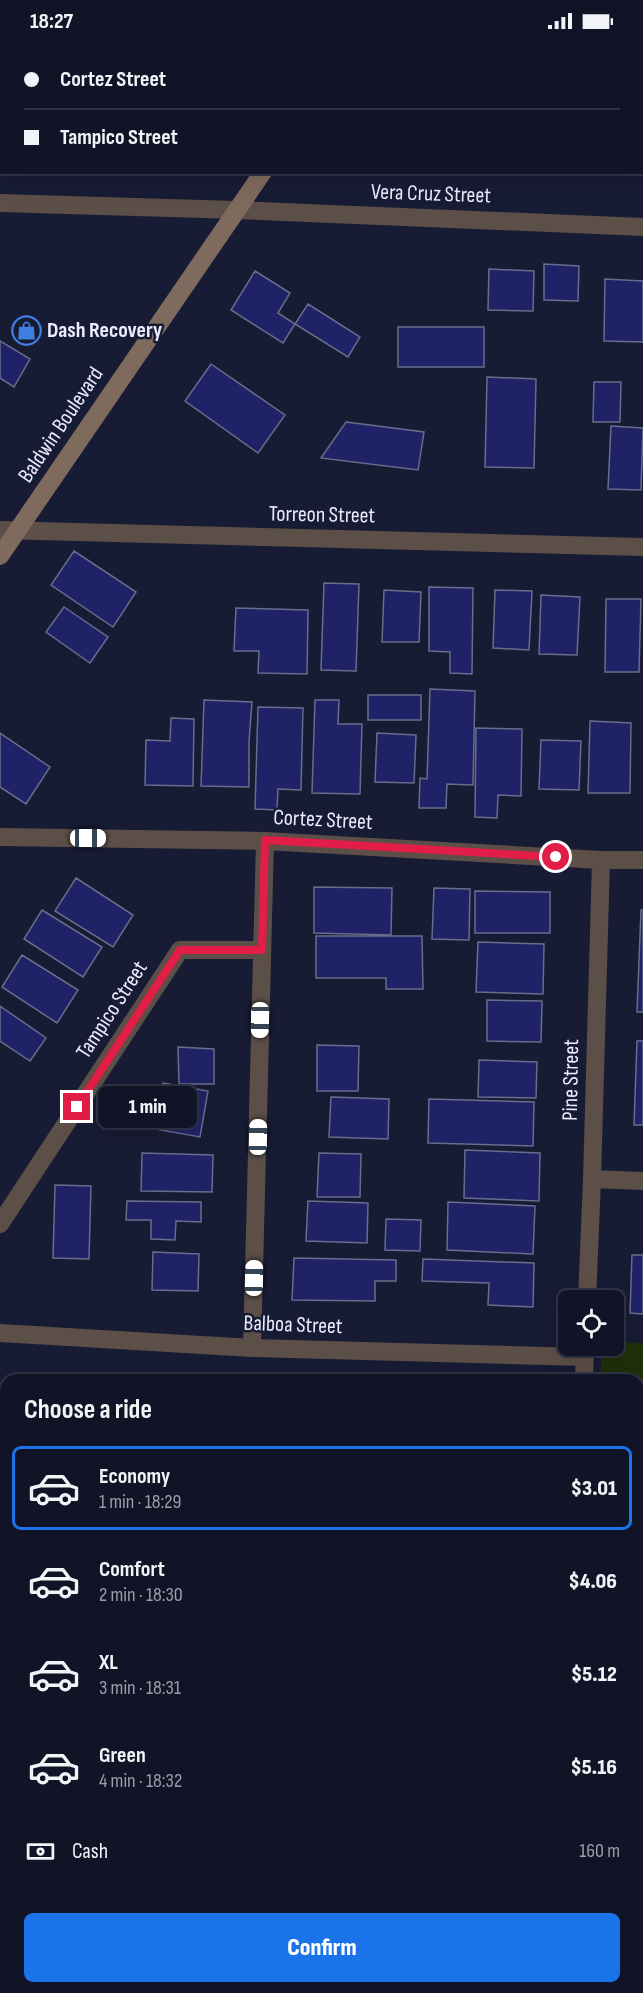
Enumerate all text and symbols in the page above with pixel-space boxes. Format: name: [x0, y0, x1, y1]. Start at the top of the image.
text: 18:27: [30, 8, 73, 35]
text: Cortez Street: [60, 66, 166, 93]
text: Tampico Street: [60, 124, 178, 151]
street label: Vera Cruz Street: [371, 178, 492, 210]
shop icon: Dash Recovery: [10, 314, 42, 346]
place label: Dash Recovery: [47, 317, 162, 344]
street label: Baldwin Boulevard: [12, 362, 110, 488]
street label: Torreon Street: [269, 501, 376, 529]
street label: Cortez Street: [273, 804, 374, 836]
car: [70, 829, 106, 847]
route start: [542, 843, 569, 870]
street label: Tampico Street: [70, 956, 154, 1064]
car: [251, 1002, 269, 1038]
street label: Pine Street: [557, 1039, 585, 1121]
callout: 1 min: [98, 1086, 197, 1128]
route end: [63, 1093, 90, 1120]
text: 1 min: [128, 1095, 167, 1119]
car: [249, 1119, 267, 1155]
car: [245, 1260, 263, 1296]
map controls: [558, 1290, 624, 1356]
button: locate: [558, 1290, 624, 1356]
street label: Balboa Street: [243, 1310, 343, 1340]
text: Choose a ride: [24, 1394, 152, 1426]
icon: car: [27, 1461, 81, 1515]
text: Economy: [99, 1463, 170, 1490]
text: $3.01: [571, 1475, 617, 1502]
text: 1 min · 18:29: [99, 1490, 181, 1514]
icon: car: [27, 1554, 81, 1608]
text: Comfort: [99, 1556, 165, 1583]
text: $4.06: [568, 1568, 617, 1595]
text: 2 min · 18:30: [99, 1583, 183, 1607]
icon: car: [27, 1647, 81, 1701]
text: XL: [99, 1649, 118, 1676]
text: $5.12: [571, 1661, 617, 1688]
text: 3 min · 18:31: [99, 1676, 181, 1700]
icon: car: [27, 1740, 81, 1794]
text: Green: [99, 1742, 146, 1769]
text: $5.16: [570, 1754, 617, 1781]
text: 4 min · 18:32: [99, 1769, 182, 1793]
icon: cash: [24, 1835, 57, 1868]
text: Cash: [72, 1838, 108, 1865]
text: 160 m: [579, 1839, 620, 1863]
button: Confirm: [24, 1913, 620, 1982]

